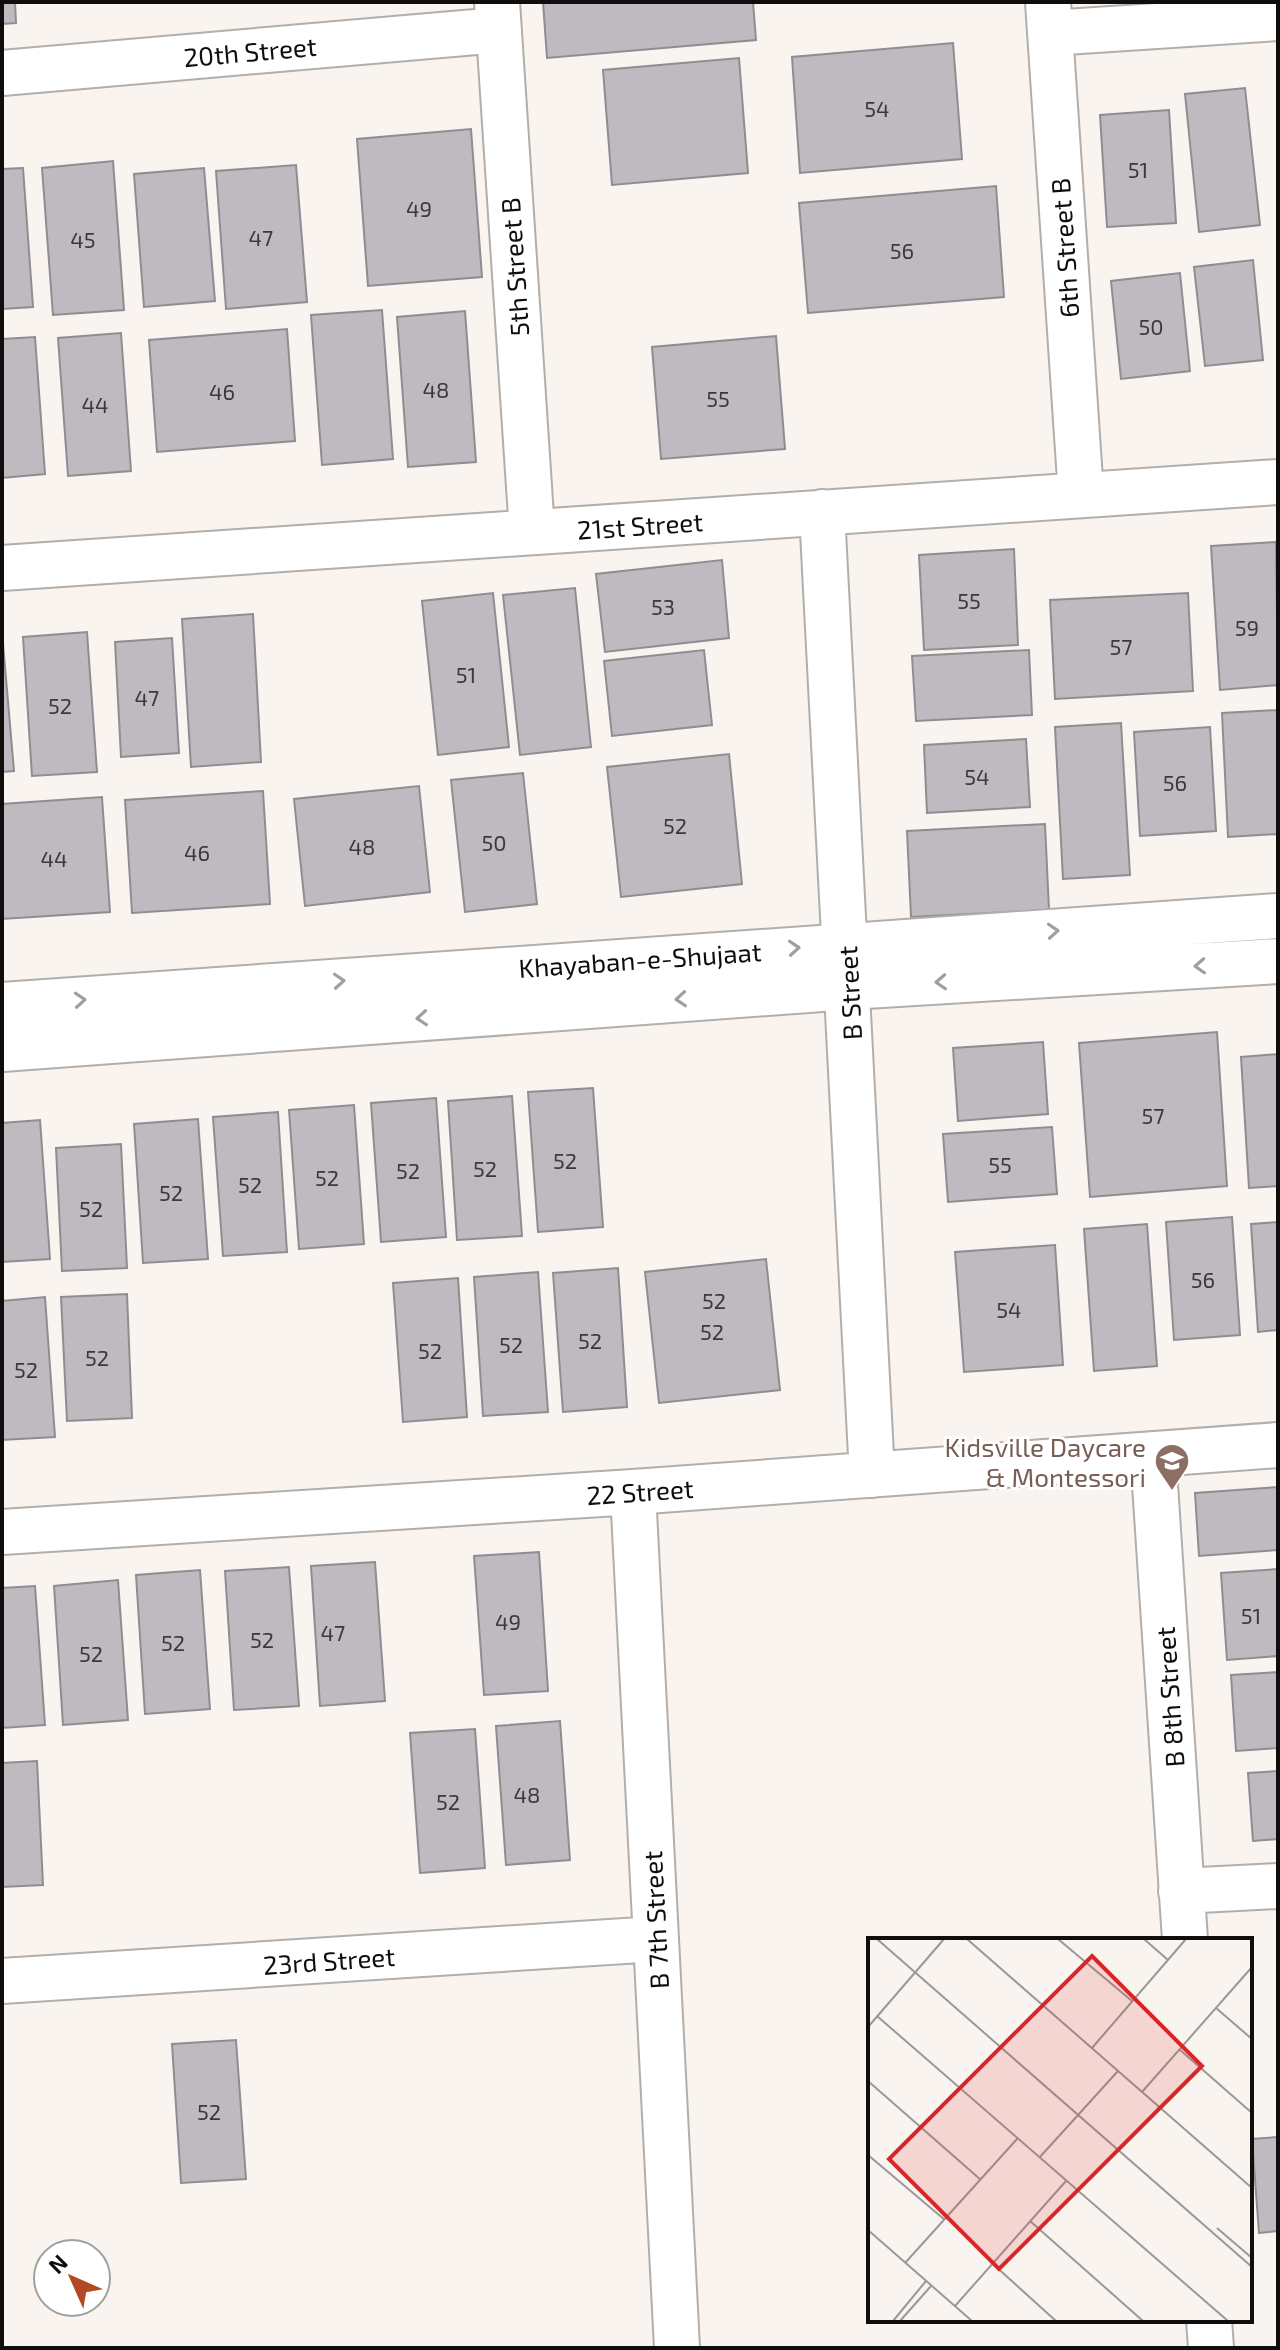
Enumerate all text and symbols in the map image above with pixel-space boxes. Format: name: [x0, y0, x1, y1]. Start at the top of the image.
street label: 20th Street: [182, 30, 318, 72]
house number: 54: [864, 95, 890, 121]
house number: 51: [1128, 156, 1148, 182]
street label: 6th Street B: [1044, 177, 1084, 319]
house number: 49: [406, 195, 432, 221]
street label: 5th Street B: [494, 197, 534, 337]
house number: 47: [249, 224, 273, 250]
house number: 45: [70, 226, 96, 252]
house number: 56: [890, 237, 914, 263]
house number: 50: [1138, 313, 1164, 339]
house number: 48: [423, 376, 449, 402]
house number: 46: [209, 378, 235, 404]
house number: 55: [706, 385, 730, 411]
house number: 44: [81, 391, 109, 417]
street label: 21st Street: [576, 505, 704, 545]
house number: 55: [957, 587, 981, 613]
house number: 53: [651, 593, 675, 619]
house number: 59: [1235, 614, 1259, 640]
house number: 57: [1109, 633, 1133, 659]
house number: 51: [456, 661, 476, 687]
house number: 47: [135, 684, 159, 710]
house number: 52: [48, 692, 72, 718]
house number: 54: [964, 763, 990, 789]
house number: 56: [1163, 769, 1187, 795]
house number: 52: [663, 812, 687, 838]
house number: 50: [481, 829, 507, 855]
house number: 48: [349, 833, 375, 859]
house number: 46: [184, 839, 210, 865]
house number: 44: [40, 845, 68, 871]
one-way arrow: [1047, 922, 1060, 939]
street label: Khayaban-e-Shujaat: [518, 935, 763, 983]
one-way arrow: [788, 940, 801, 957]
street label: B Street: [831, 945, 867, 1041]
one-way arrow: [1193, 957, 1206, 974]
one-way arrow: [333, 973, 346, 990]
one-way arrow: [934, 973, 947, 990]
one-way arrow: [674, 990, 687, 1007]
one-way arrow: [74, 992, 87, 1009]
one-way arrow: [415, 1009, 428, 1026]
house number: 57: [1141, 1102, 1165, 1128]
house number: 52: [553, 1147, 577, 1173]
house number: 55: [988, 1151, 1012, 1177]
house number: 52: [473, 1155, 497, 1181]
house number: 52: [396, 1157, 420, 1183]
house number: 52: [315, 1164, 339, 1190]
house number: 52: [238, 1171, 262, 1197]
house number: 52: [159, 1179, 183, 1205]
house number: 52: [79, 1195, 103, 1221]
house number: 56: [1191, 1266, 1215, 1292]
house number: 52: [702, 1287, 726, 1313]
house number: 54: [996, 1296, 1022, 1322]
house number: 52: [700, 1318, 724, 1344]
house number: 52: [578, 1327, 602, 1353]
house number: 52: [499, 1331, 523, 1357]
house number: 52: [418, 1337, 442, 1363]
house number: 52: [85, 1344, 109, 1370]
house number: 52: [14, 1356, 38, 1382]
place label: Kidsville Daycare & Montessori: [945, 1431, 1146, 1492]
school or university icon: Kidsville Daycare & Montessori: [1153, 1442, 1191, 1492]
street label: 22 Street: [585, 1472, 695, 1510]
house number: 51: [1241, 1602, 1261, 1628]
house number: 49: [495, 1608, 521, 1634]
house number: 47: [321, 1619, 345, 1645]
house number: 52: [250, 1626, 274, 1652]
street label: B 8th Street: [1149, 1626, 1189, 1768]
house number: 52: [161, 1629, 185, 1655]
house number: 52: [79, 1640, 103, 1666]
house number: 48: [514, 1781, 540, 1807]
house number: 52: [436, 1788, 460, 1814]
street label: B 7th Street: [636, 1850, 674, 1990]
inset map: [868, 1938, 1252, 2322]
street label: 23rd Street: [262, 1940, 396, 1980]
house number: 52: [197, 2098, 221, 2124]
north arrow: [32, 2238, 112, 2318]
text: N: [42, 2248, 72, 2278]

